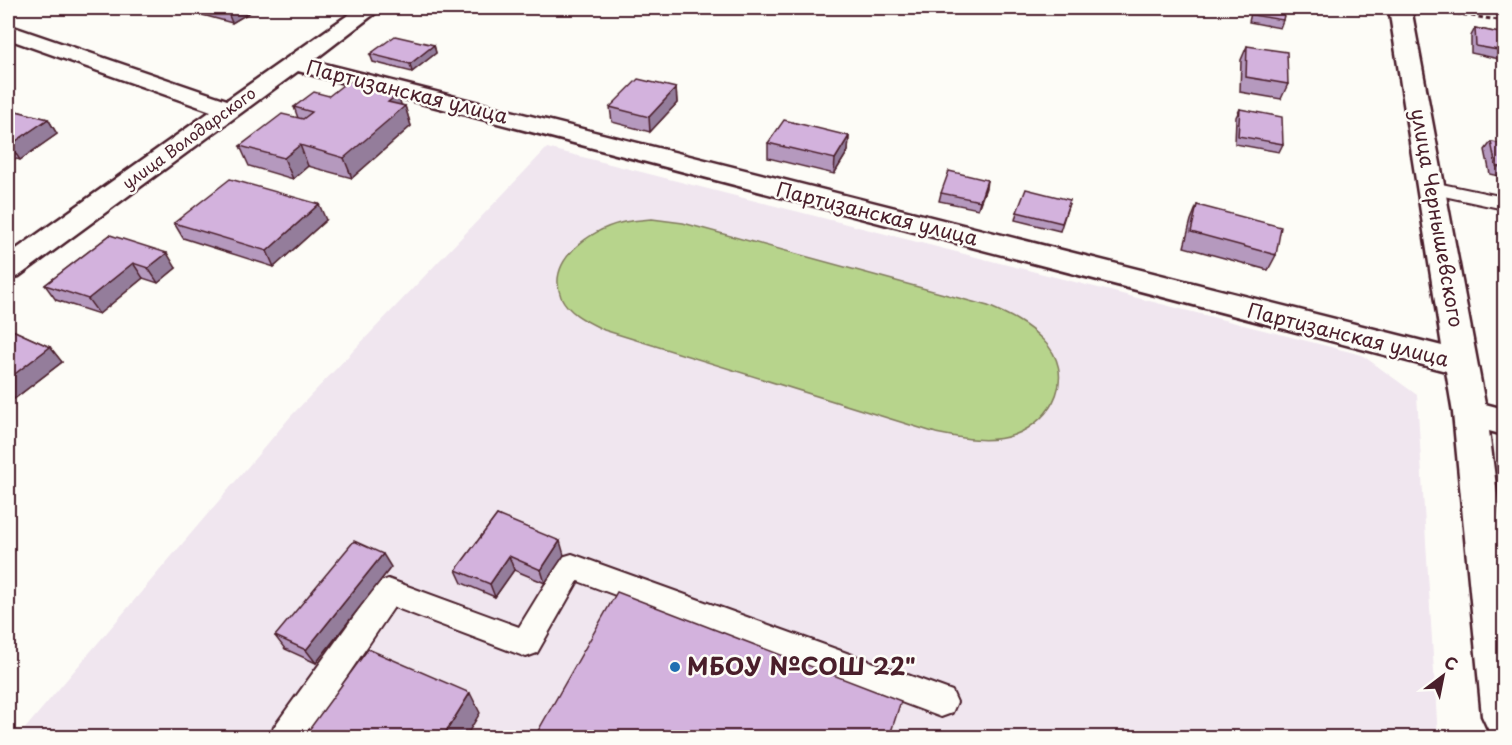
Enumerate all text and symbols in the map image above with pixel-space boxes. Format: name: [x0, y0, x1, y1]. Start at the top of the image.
street label: Партизанская улица: [303, 51, 512, 131]
street label: улица Володарского: [117, 80, 260, 194]
street label: улица Чернышевского: [1404, 106, 1472, 330]
street label: Партизанская улица: [773, 173, 982, 253]
street label: Партизанская улица: [1244, 294, 1453, 374]
north arrow: [1413, 646, 1473, 706]
place label: МБОУ №СОШ 22": [687, 647, 916, 683]
text: С: [1440, 649, 1463, 676]
marker: МБОУ №СОШ 22": [668, 660, 682, 674]

